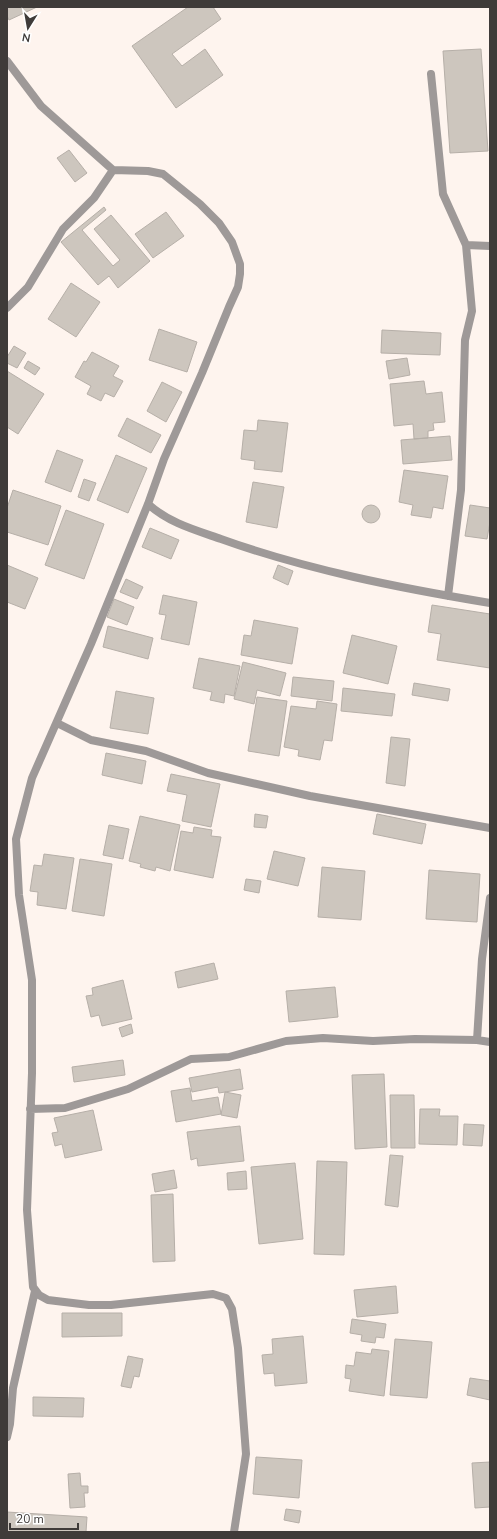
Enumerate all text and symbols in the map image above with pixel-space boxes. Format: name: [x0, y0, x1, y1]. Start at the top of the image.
north arrow: [8, 8, 48, 48]
text: N: [21, 29, 32, 45]
scale bar: [10, 1505, 78, 1531]
text: 20 m: [16, 1511, 44, 1527]

